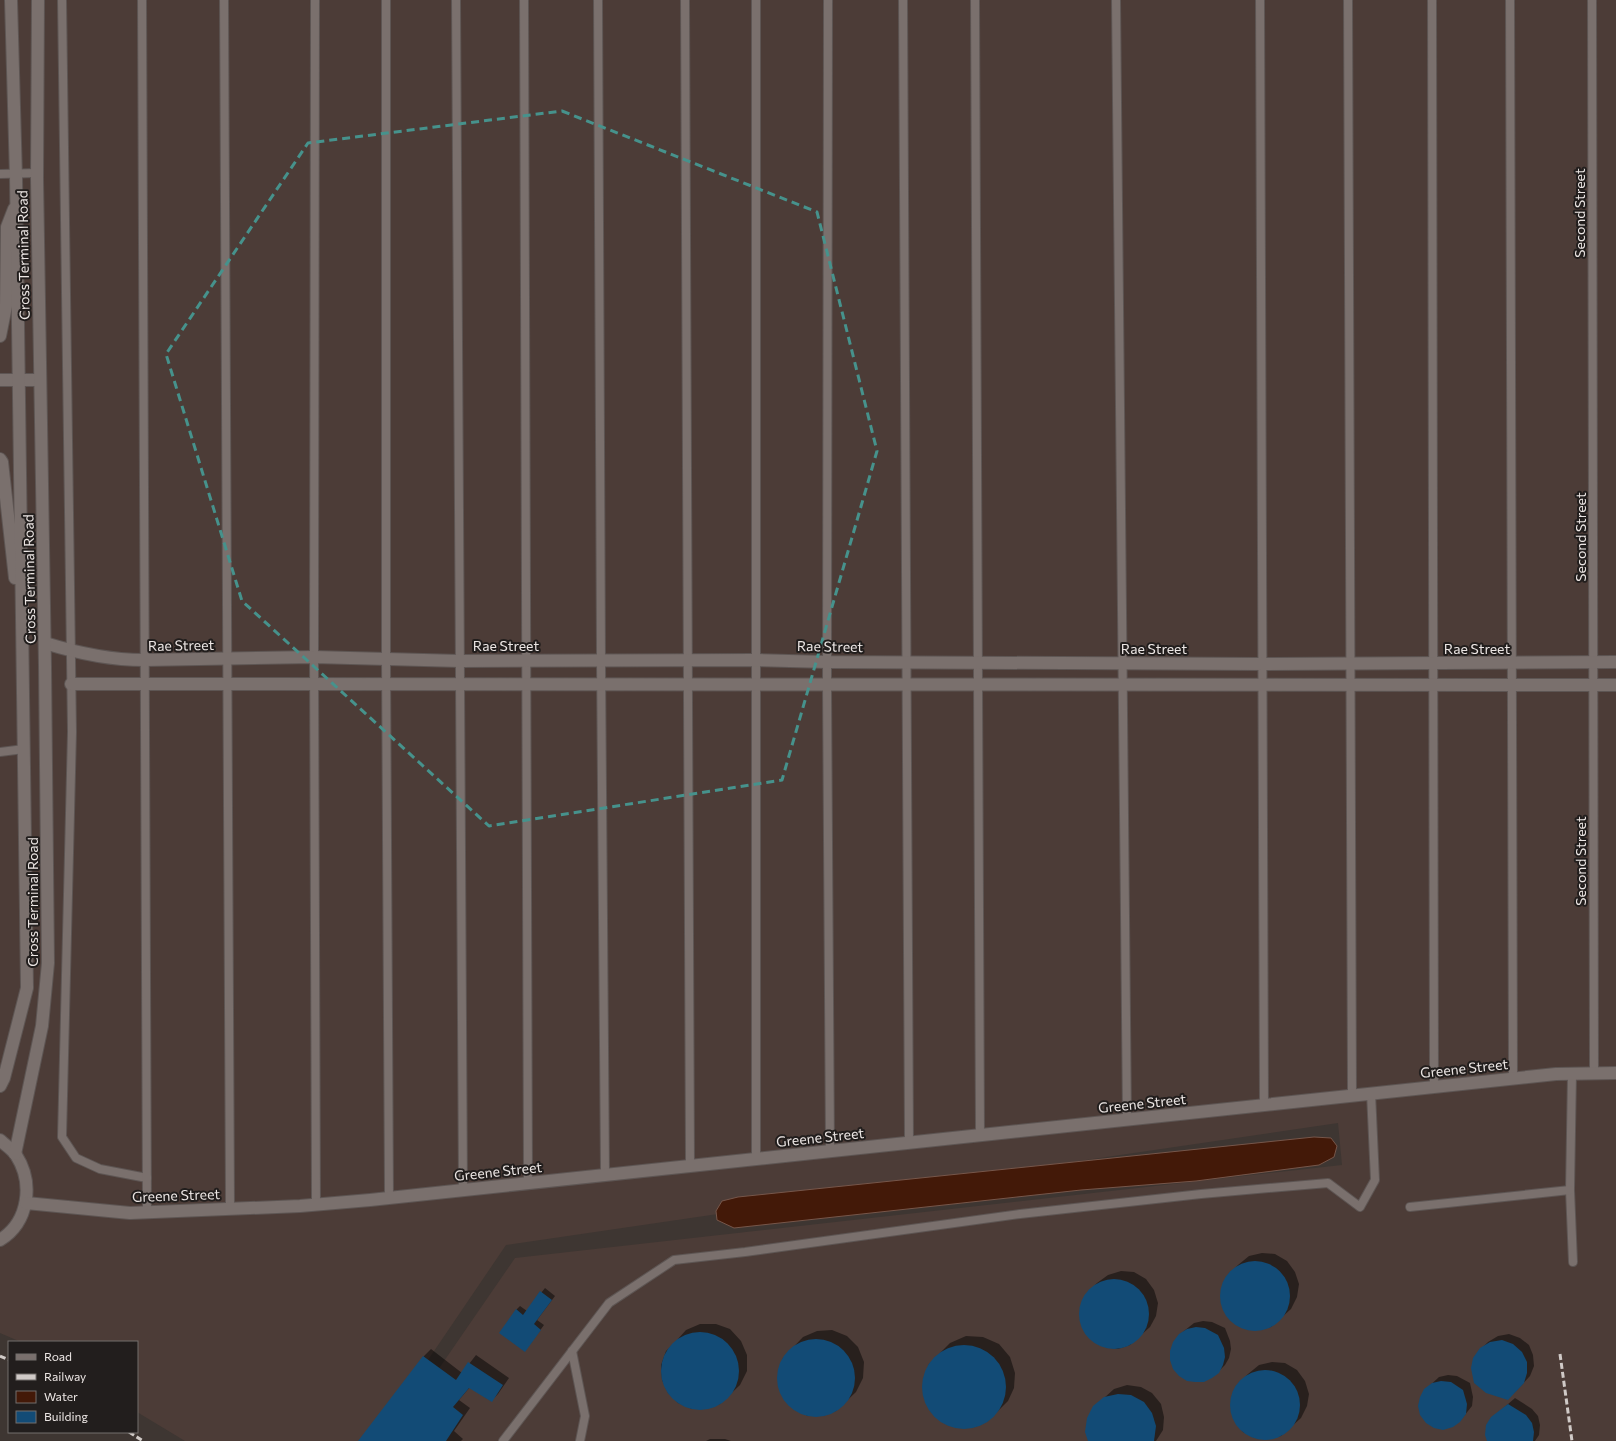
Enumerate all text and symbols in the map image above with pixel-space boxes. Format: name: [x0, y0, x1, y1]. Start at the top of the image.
street label: Second Street: [1571, 168, 1588, 258]
street label: Cross Terminal Road: [13, 190, 33, 320]
street label: Second Street: [1572, 492, 1589, 582]
street label: Cross Terminal Road: [19, 514, 39, 644]
street label: Rae Street: [148, 636, 215, 654]
street label: Rae Street: [473, 637, 539, 654]
street label: Rae Street: [797, 637, 864, 655]
street label: Rae Street: [1121, 640, 1187, 657]
street label: Rae Street: [1444, 640, 1510, 657]
street label: Second Street: [1572, 816, 1589, 906]
street label: Cross Terminal Road: [24, 837, 41, 967]
street label: Greene Street: [1419, 1055, 1509, 1081]
street label: Greene Street: [1097, 1090, 1187, 1116]
street label: Greene Street: [775, 1124, 865, 1150]
street label: Greene Street: [453, 1158, 543, 1184]
street label: Greene Street: [132, 1185, 221, 1205]
legend: [8, 1341, 138, 1433]
text: Road: [44, 1349, 72, 1363]
text: Railway: [44, 1369, 86, 1383]
text: Water: [44, 1389, 78, 1403]
text: Building: [44, 1409, 88, 1423]

